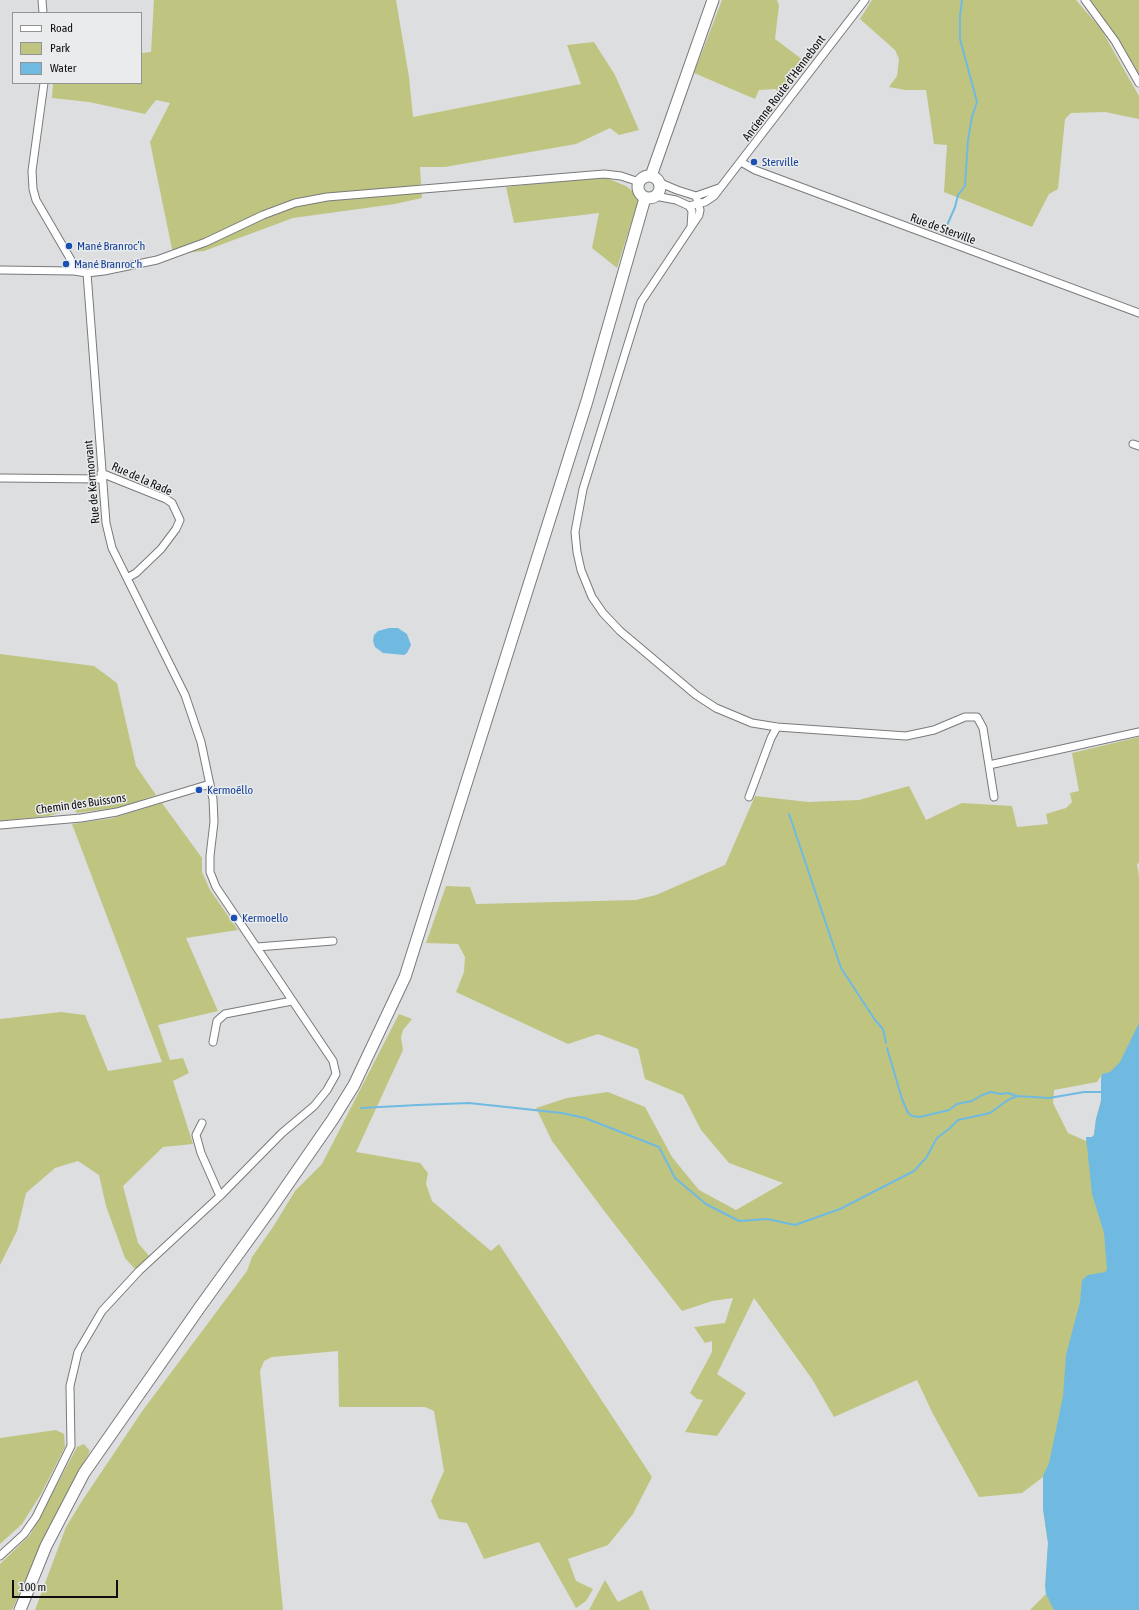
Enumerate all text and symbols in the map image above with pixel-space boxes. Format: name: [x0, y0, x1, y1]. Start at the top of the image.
legend: [12, 12, 142, 84]
text: Road: [50, 21, 73, 35]
street label: Ancienne Route d'Hennebont: [740, 32, 828, 144]
text: Park: [50, 41, 70, 55]
text: Water: [50, 61, 76, 75]
place label: Sterville: [762, 155, 799, 169]
marker: Sterville: [749, 157, 759, 167]
street label: Rue de Sterville: [908, 211, 978, 247]
place label: Mané Branroc’h: [77, 239, 145, 253]
marker: Mané Branroc’h: [64, 241, 74, 251]
place label: Mané Branroc'h: [74, 257, 142, 271]
marker: Mané Branroc'h: [61, 259, 71, 269]
street label: Rue de Kermorvant: [81, 440, 103, 524]
street label: Rue de la Rade: [109, 459, 175, 499]
place label: Kermoëllo: [207, 783, 253, 797]
marker: Kermoëllo: [194, 785, 204, 795]
street label: Chemin des Buissons: [35, 791, 127, 817]
place label: Kermoello: [242, 911, 288, 925]
marker: Kermoello: [229, 913, 239, 923]
scale bar: [14, 1572, 120, 1598]
text: 100 m: [19, 1580, 46, 1594]

